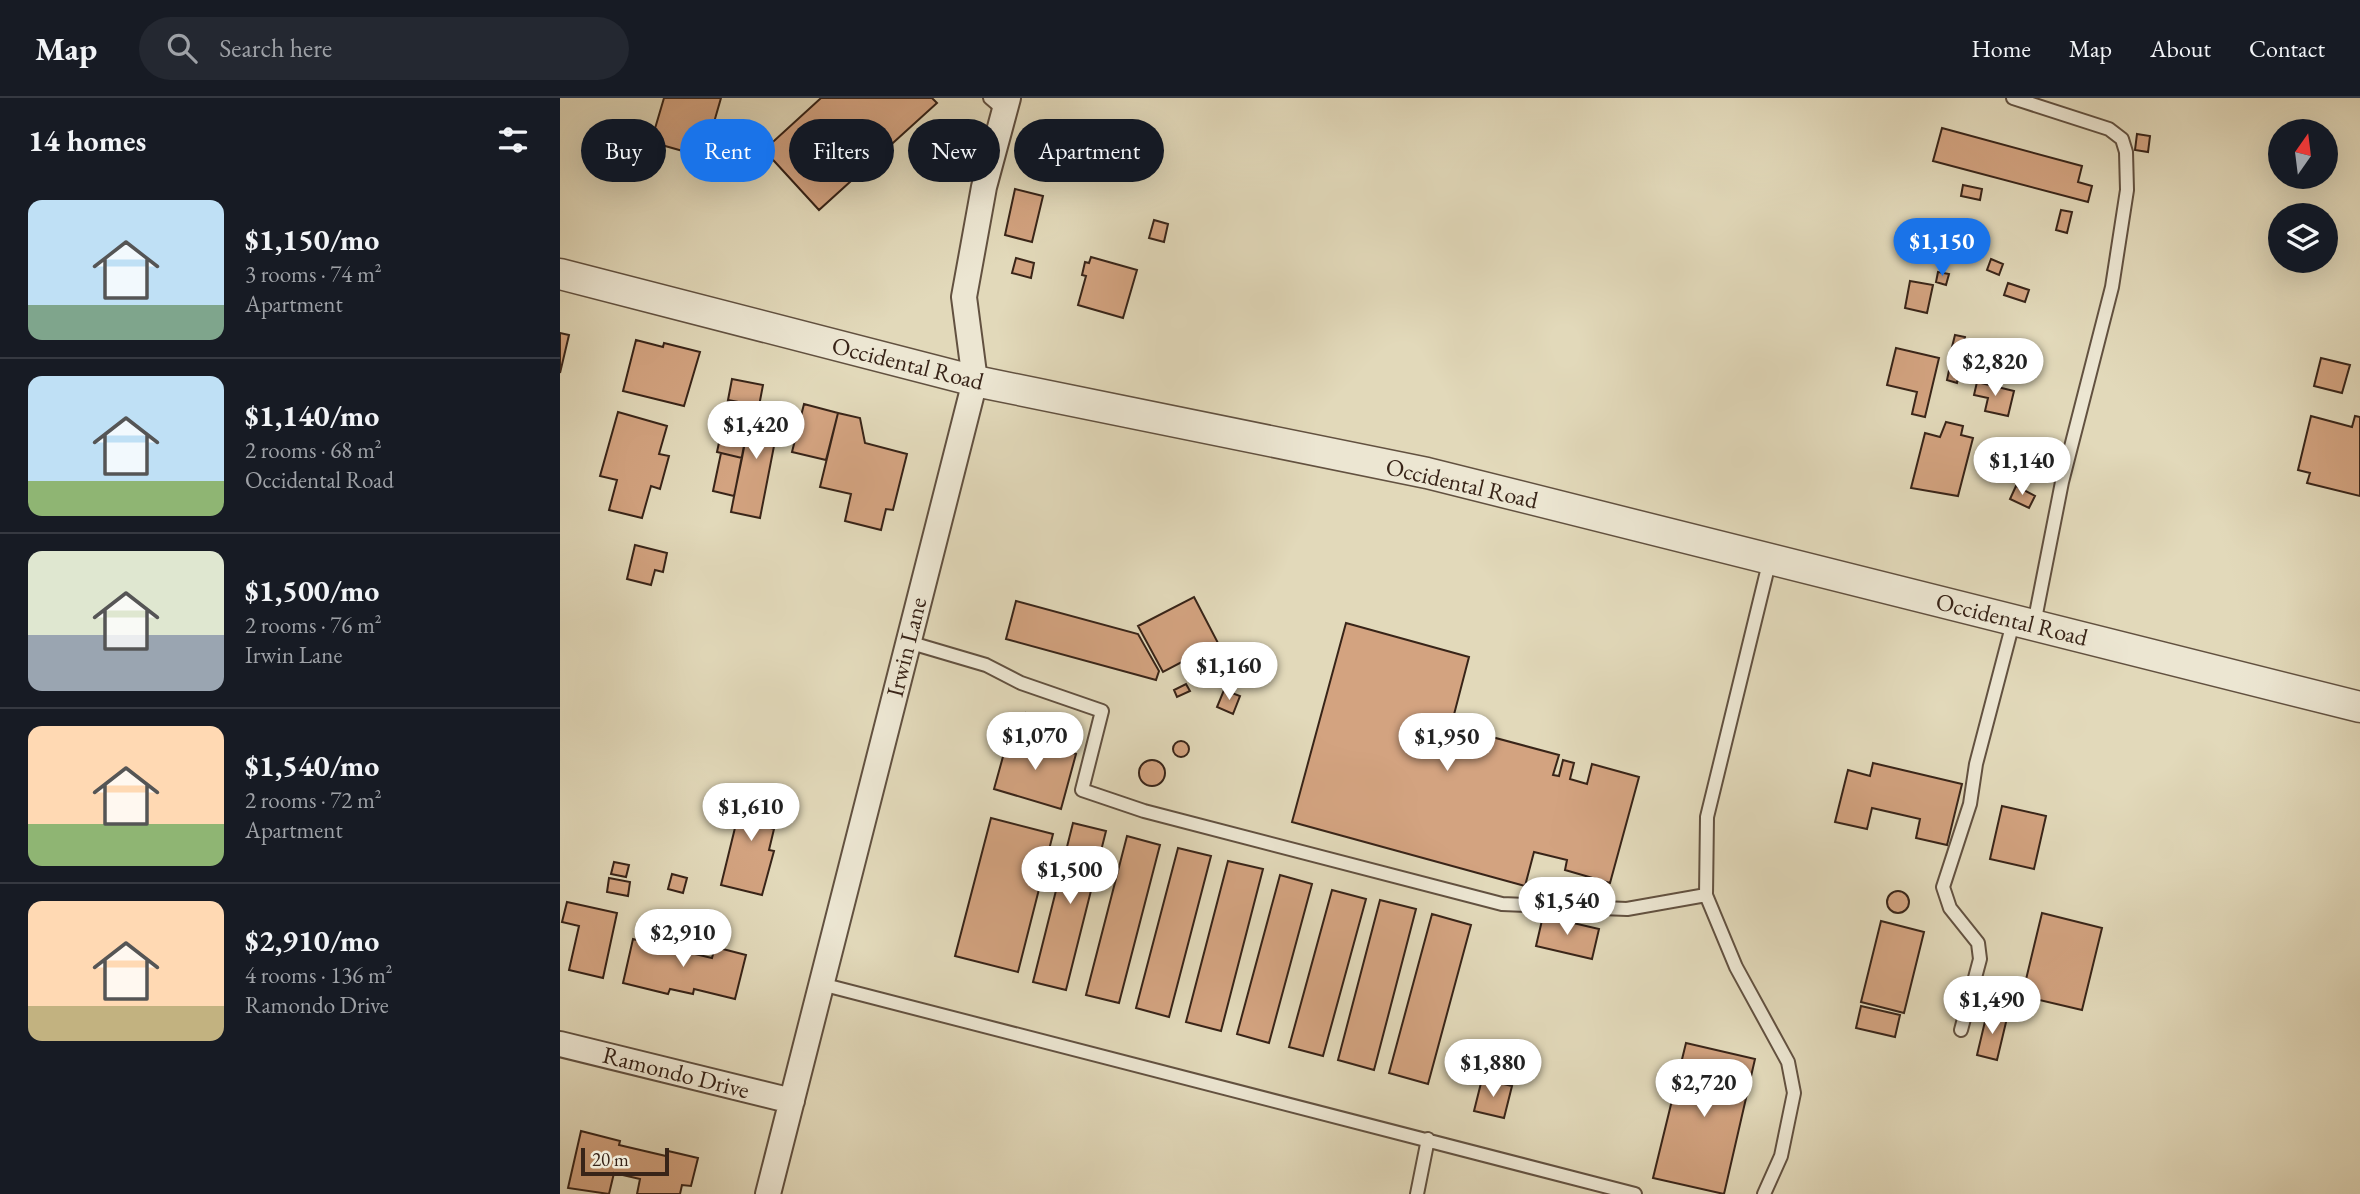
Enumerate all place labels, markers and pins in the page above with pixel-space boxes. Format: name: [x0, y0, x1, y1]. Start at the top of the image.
pin: $1,150: [1885, 218, 1999, 278]
pin: $2,820: [1938, 338, 2052, 398]
pin: $1,420: [699, 402, 813, 461]
pin: $1,140: [1965, 438, 2079, 497]
pin: $1,160: [1172, 642, 1286, 702]
pin: $1,070: [978, 712, 1092, 772]
pin: $1,950: [1390, 714, 1504, 773]
pin: $1,610: [694, 784, 808, 843]
pin: $1,500: [1013, 846, 1127, 906]
pin: $1,540: [1510, 878, 1624, 937]
pin: $2,910: [626, 910, 740, 969]
pin: $1,490: [1935, 976, 2049, 1036]
pin: $1,880: [1436, 1040, 1550, 1099]
pin: $2,720: [1647, 1060, 1761, 1119]

